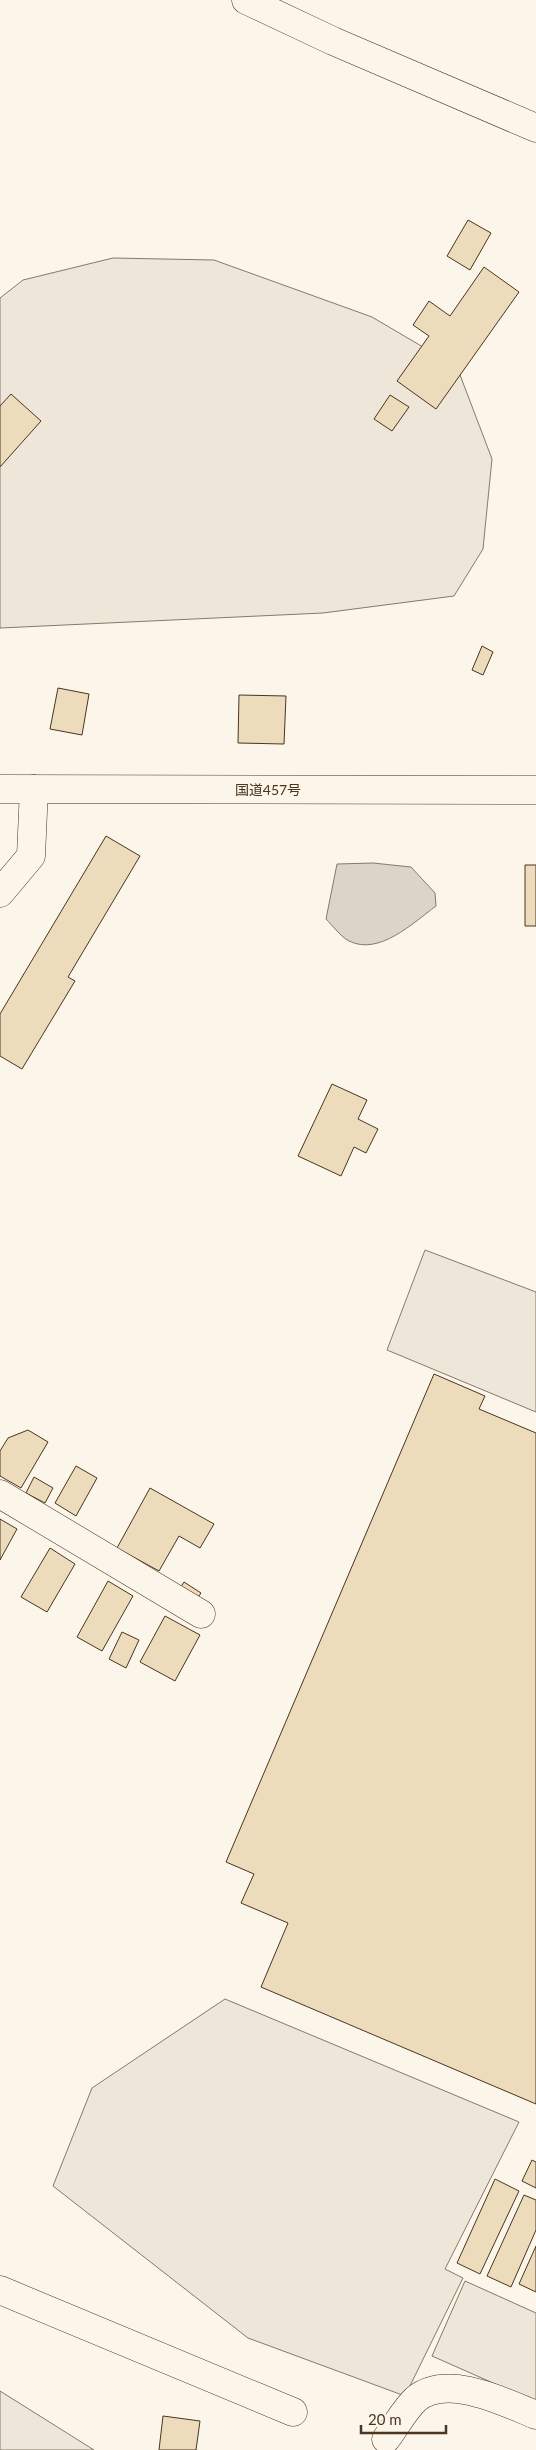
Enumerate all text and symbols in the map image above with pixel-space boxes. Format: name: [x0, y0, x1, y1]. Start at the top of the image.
street label: 国道457号: [235, 781, 301, 798]
scale bar: [361, 2402, 446, 2434]
text: 20 m: [368, 2410, 402, 2428]

